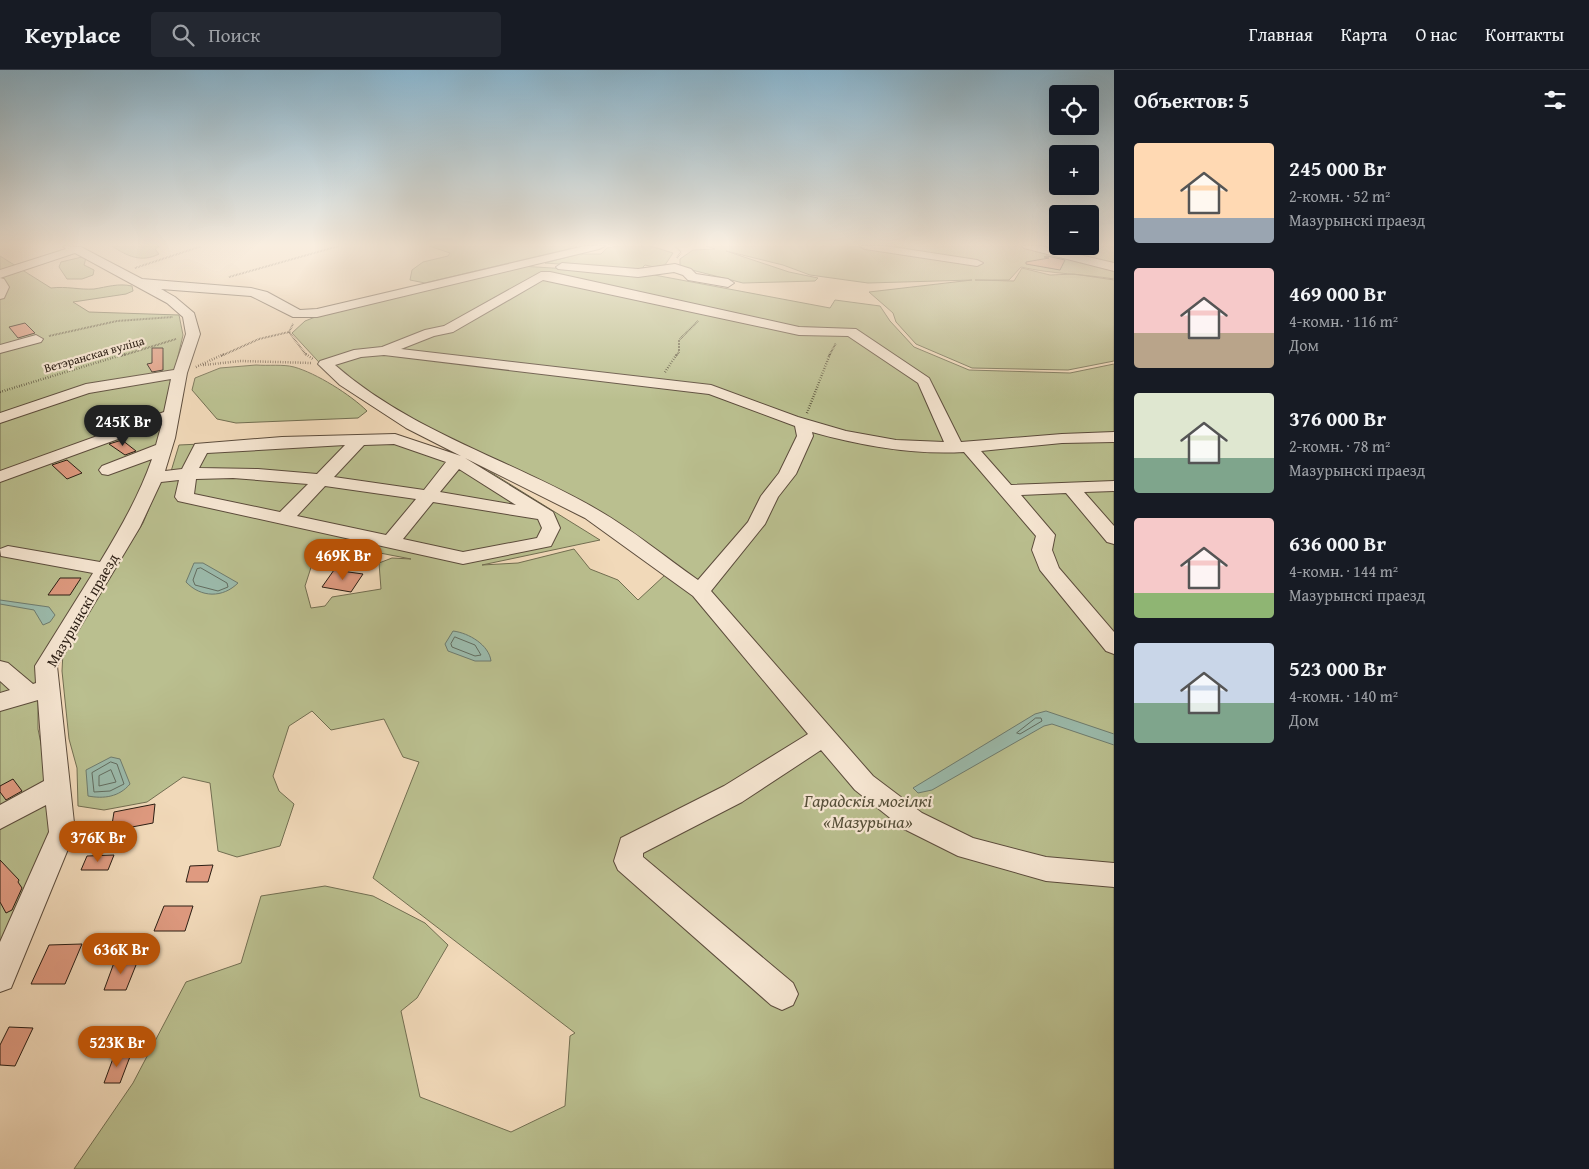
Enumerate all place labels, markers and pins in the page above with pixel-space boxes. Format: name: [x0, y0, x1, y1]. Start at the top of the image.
pin: 245K Br: [77, 404, 169, 447]
pin: 469K Br: [297, 538, 389, 581]
pin: 376K Br: [52, 820, 144, 863]
pin: 636K Br: [75, 932, 167, 975]
pin: 523K Br: [71, 1026, 163, 1068]

